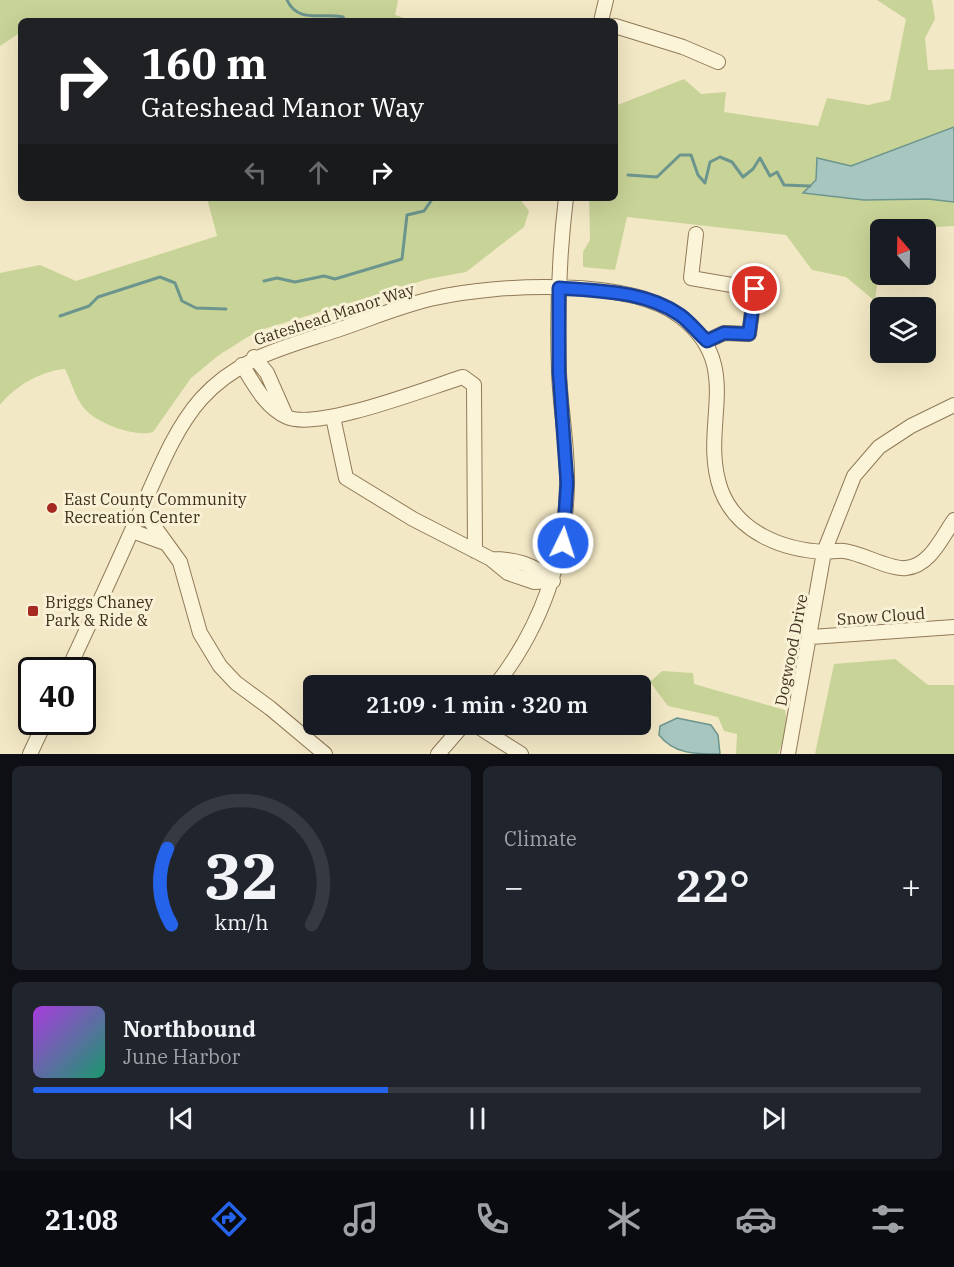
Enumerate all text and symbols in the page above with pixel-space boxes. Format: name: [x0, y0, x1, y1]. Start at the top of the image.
text: 160 m: [141, 36, 267, 91]
icon: right: [42, 42, 120, 120]
text: Gateshead Manor Way: [141, 89, 424, 124]
icon: left: [239, 156, 272, 189]
icon: ahead: [302, 156, 335, 189]
icon: right: [365, 156, 398, 189]
north arrow: [870, 219, 936, 285]
map controls: [870, 219, 936, 363]
pin: [729, 263, 780, 314]
icon: arrive: [738, 272, 771, 305]
street label: Gateshead Manor Way: [251, 278, 417, 349]
button: layers: [870, 297, 936, 363]
place label: East County Community Recreation Center: [64, 489, 247, 527]
marker: East County Community Recreation Center: [45, 501, 59, 515]
position arrow: [531, 511, 595, 575]
place label: Briggs Chaney Park & Ride &: [45, 592, 154, 630]
street label: Dogwood Drive: [770, 592, 812, 708]
street label: Snow Cloud: [836, 603, 926, 629]
marker: Briggs Chaney Park & Ride &: [26, 604, 40, 618]
speed limit sign: 40: [18, 657, 96, 735]
text: 21:09 · 1 min · 320 m: [366, 690, 588, 719]
text: Climate: [504, 825, 577, 852]
text: 32: [204, 835, 279, 916]
text: 22°: [675, 856, 750, 914]
text: −: [504, 865, 524, 908]
text: +: [901, 865, 921, 908]
text: km/h: [214, 908, 269, 936]
text: Northbound: [123, 1014, 256, 1043]
text: June Harbor: [123, 1043, 240, 1070]
icon: previous: [165, 1102, 198, 1135]
icon: pause: [461, 1102, 494, 1135]
icon: next: [757, 1102, 790, 1135]
icon: directions: [208, 1198, 250, 1240]
icon: music: [340, 1198, 382, 1240]
icon: phone: [471, 1198, 513, 1240]
icon: climate: [603, 1198, 645, 1240]
icon: car: [735, 1198, 777, 1240]
icon: filters: [867, 1198, 909, 1240]
text: 21:08: [45, 1202, 118, 1237]

